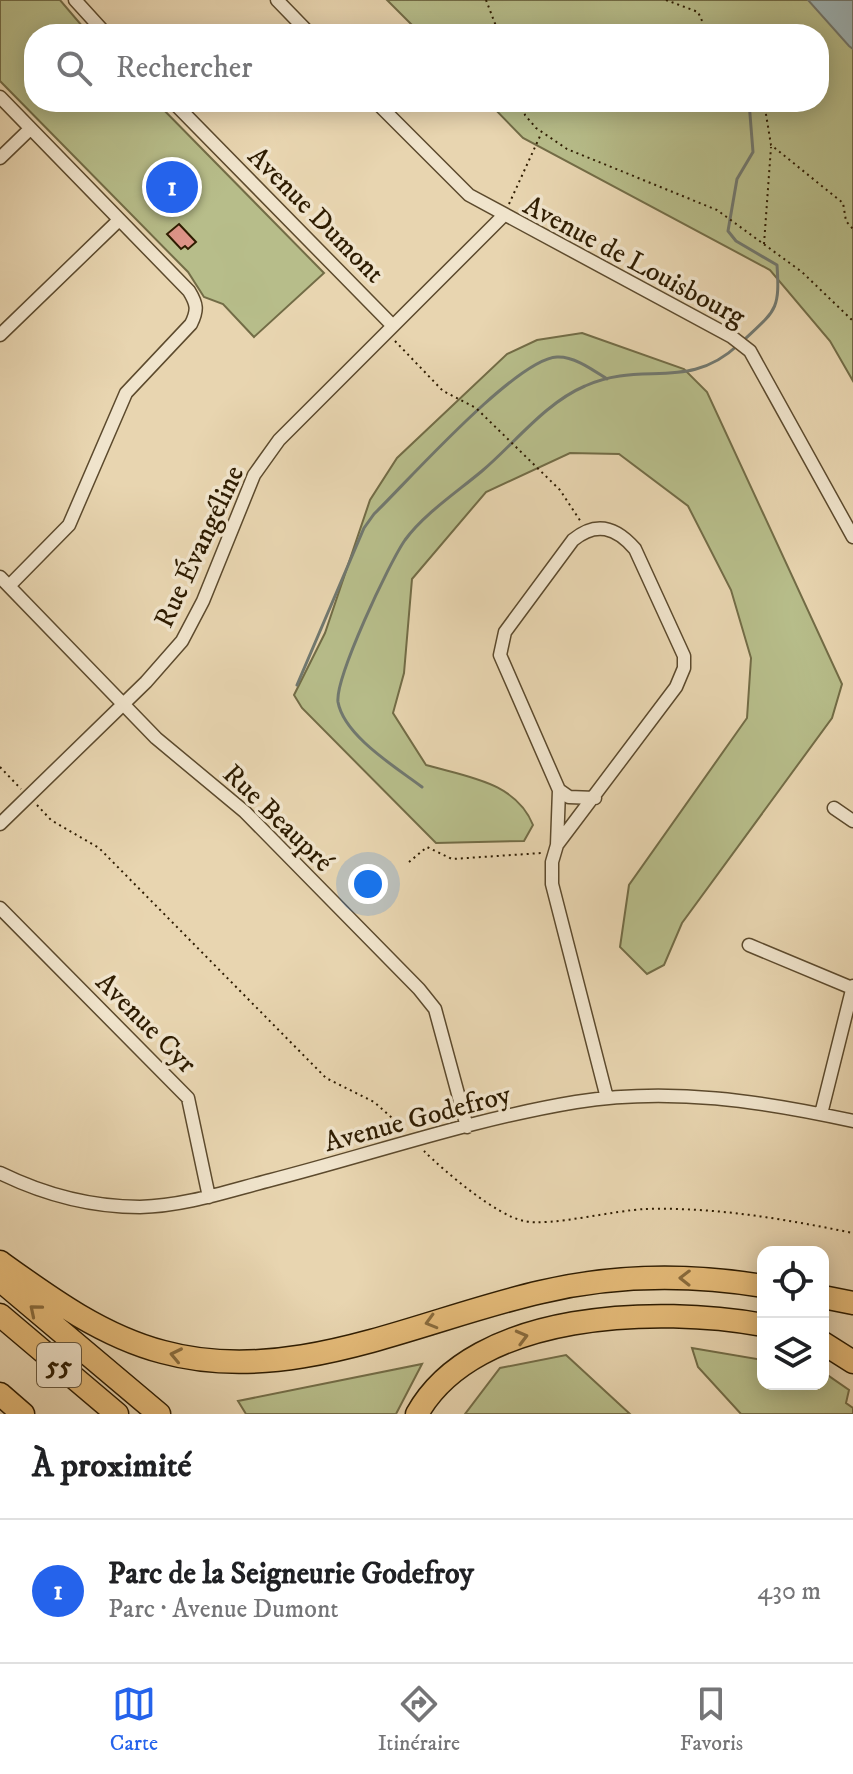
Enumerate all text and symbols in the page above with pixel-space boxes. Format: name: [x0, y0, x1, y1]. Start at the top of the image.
search box: [24, 24, 829, 112]
icon: search: [52, 46, 96, 90]
text: Rechercher: [116, 50, 252, 87]
street label: Avenue Dumont: [240, 139, 392, 291]
pin: 1: [146, 157, 198, 217]
street label: Avenue de Louisbourg: [517, 188, 752, 335]
street label: Rue Évangéline: [147, 460, 252, 633]
street label: Rue Beaupré: [215, 757, 341, 880]
your location: [348, 864, 388, 904]
street label: Avenue Cyr: [88, 965, 204, 1081]
street label: Avenue Godefroy: [320, 1077, 515, 1160]
map controls: [757, 1246, 829, 1390]
button: locate: [757, 1246, 829, 1318]
one-way arrow: [678, 1270, 691, 1287]
one-way arrow: [29, 1305, 44, 1320]
one-way arrow: [424, 1313, 438, 1329]
button: layers: [757, 1318, 829, 1390]
one-way arrow: [514, 1329, 528, 1346]
road number: 55: [37, 1343, 81, 1387]
one-way arrow: [170, 1347, 183, 1364]
text: À proximité: [32, 1445, 192, 1487]
text: Parc de la Seigneurie Godefroy: [108, 1556, 474, 1593]
text: 1: [53, 1575, 63, 1608]
text: 430 m: [757, 1575, 821, 1608]
text: Parc · Avenue Dumont: [108, 1593, 339, 1626]
tab: Carte: [110, 1682, 158, 1757]
tab: Itinéraire: [378, 1682, 460, 1757]
tab: Favoris: [680, 1682, 743, 1757]

